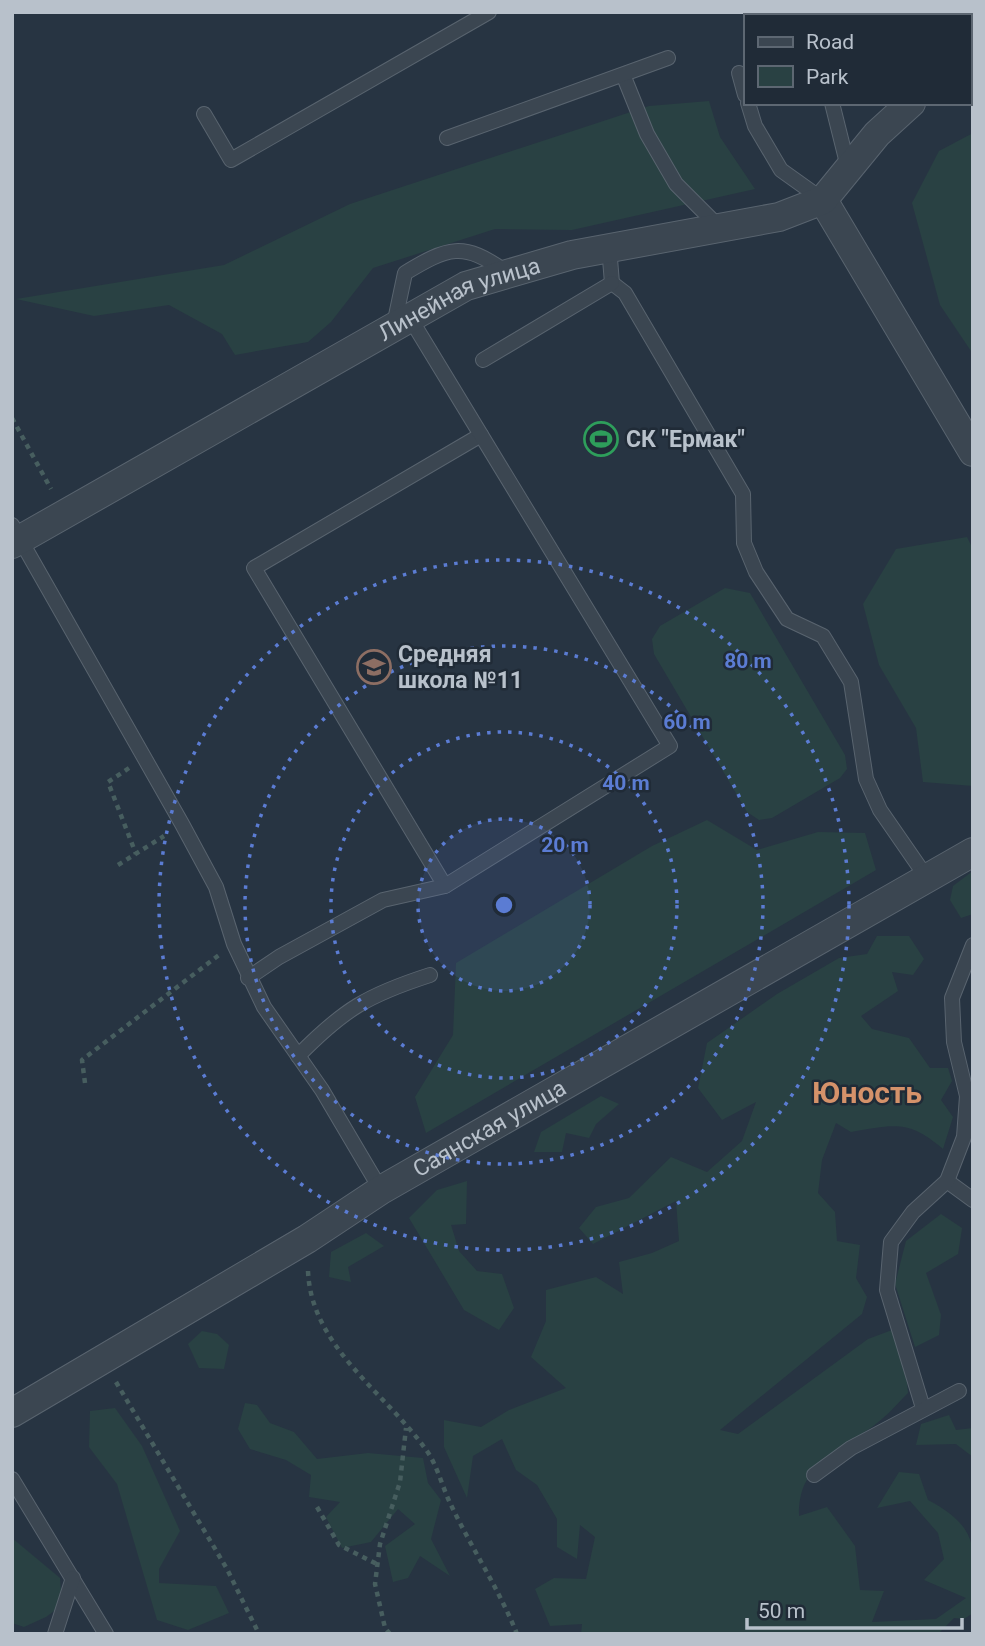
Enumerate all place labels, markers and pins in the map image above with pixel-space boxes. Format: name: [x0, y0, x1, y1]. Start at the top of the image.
sports icon: СК "Ермак": [582, 420, 620, 458]
place label: СК "Ермак": [626, 426, 745, 453]
place label: Средняя школа №11: [398, 641, 523, 694]
school or university icon: Средняя школа №11: [355, 648, 393, 686]
centre of rings: [492, 893, 516, 917]

